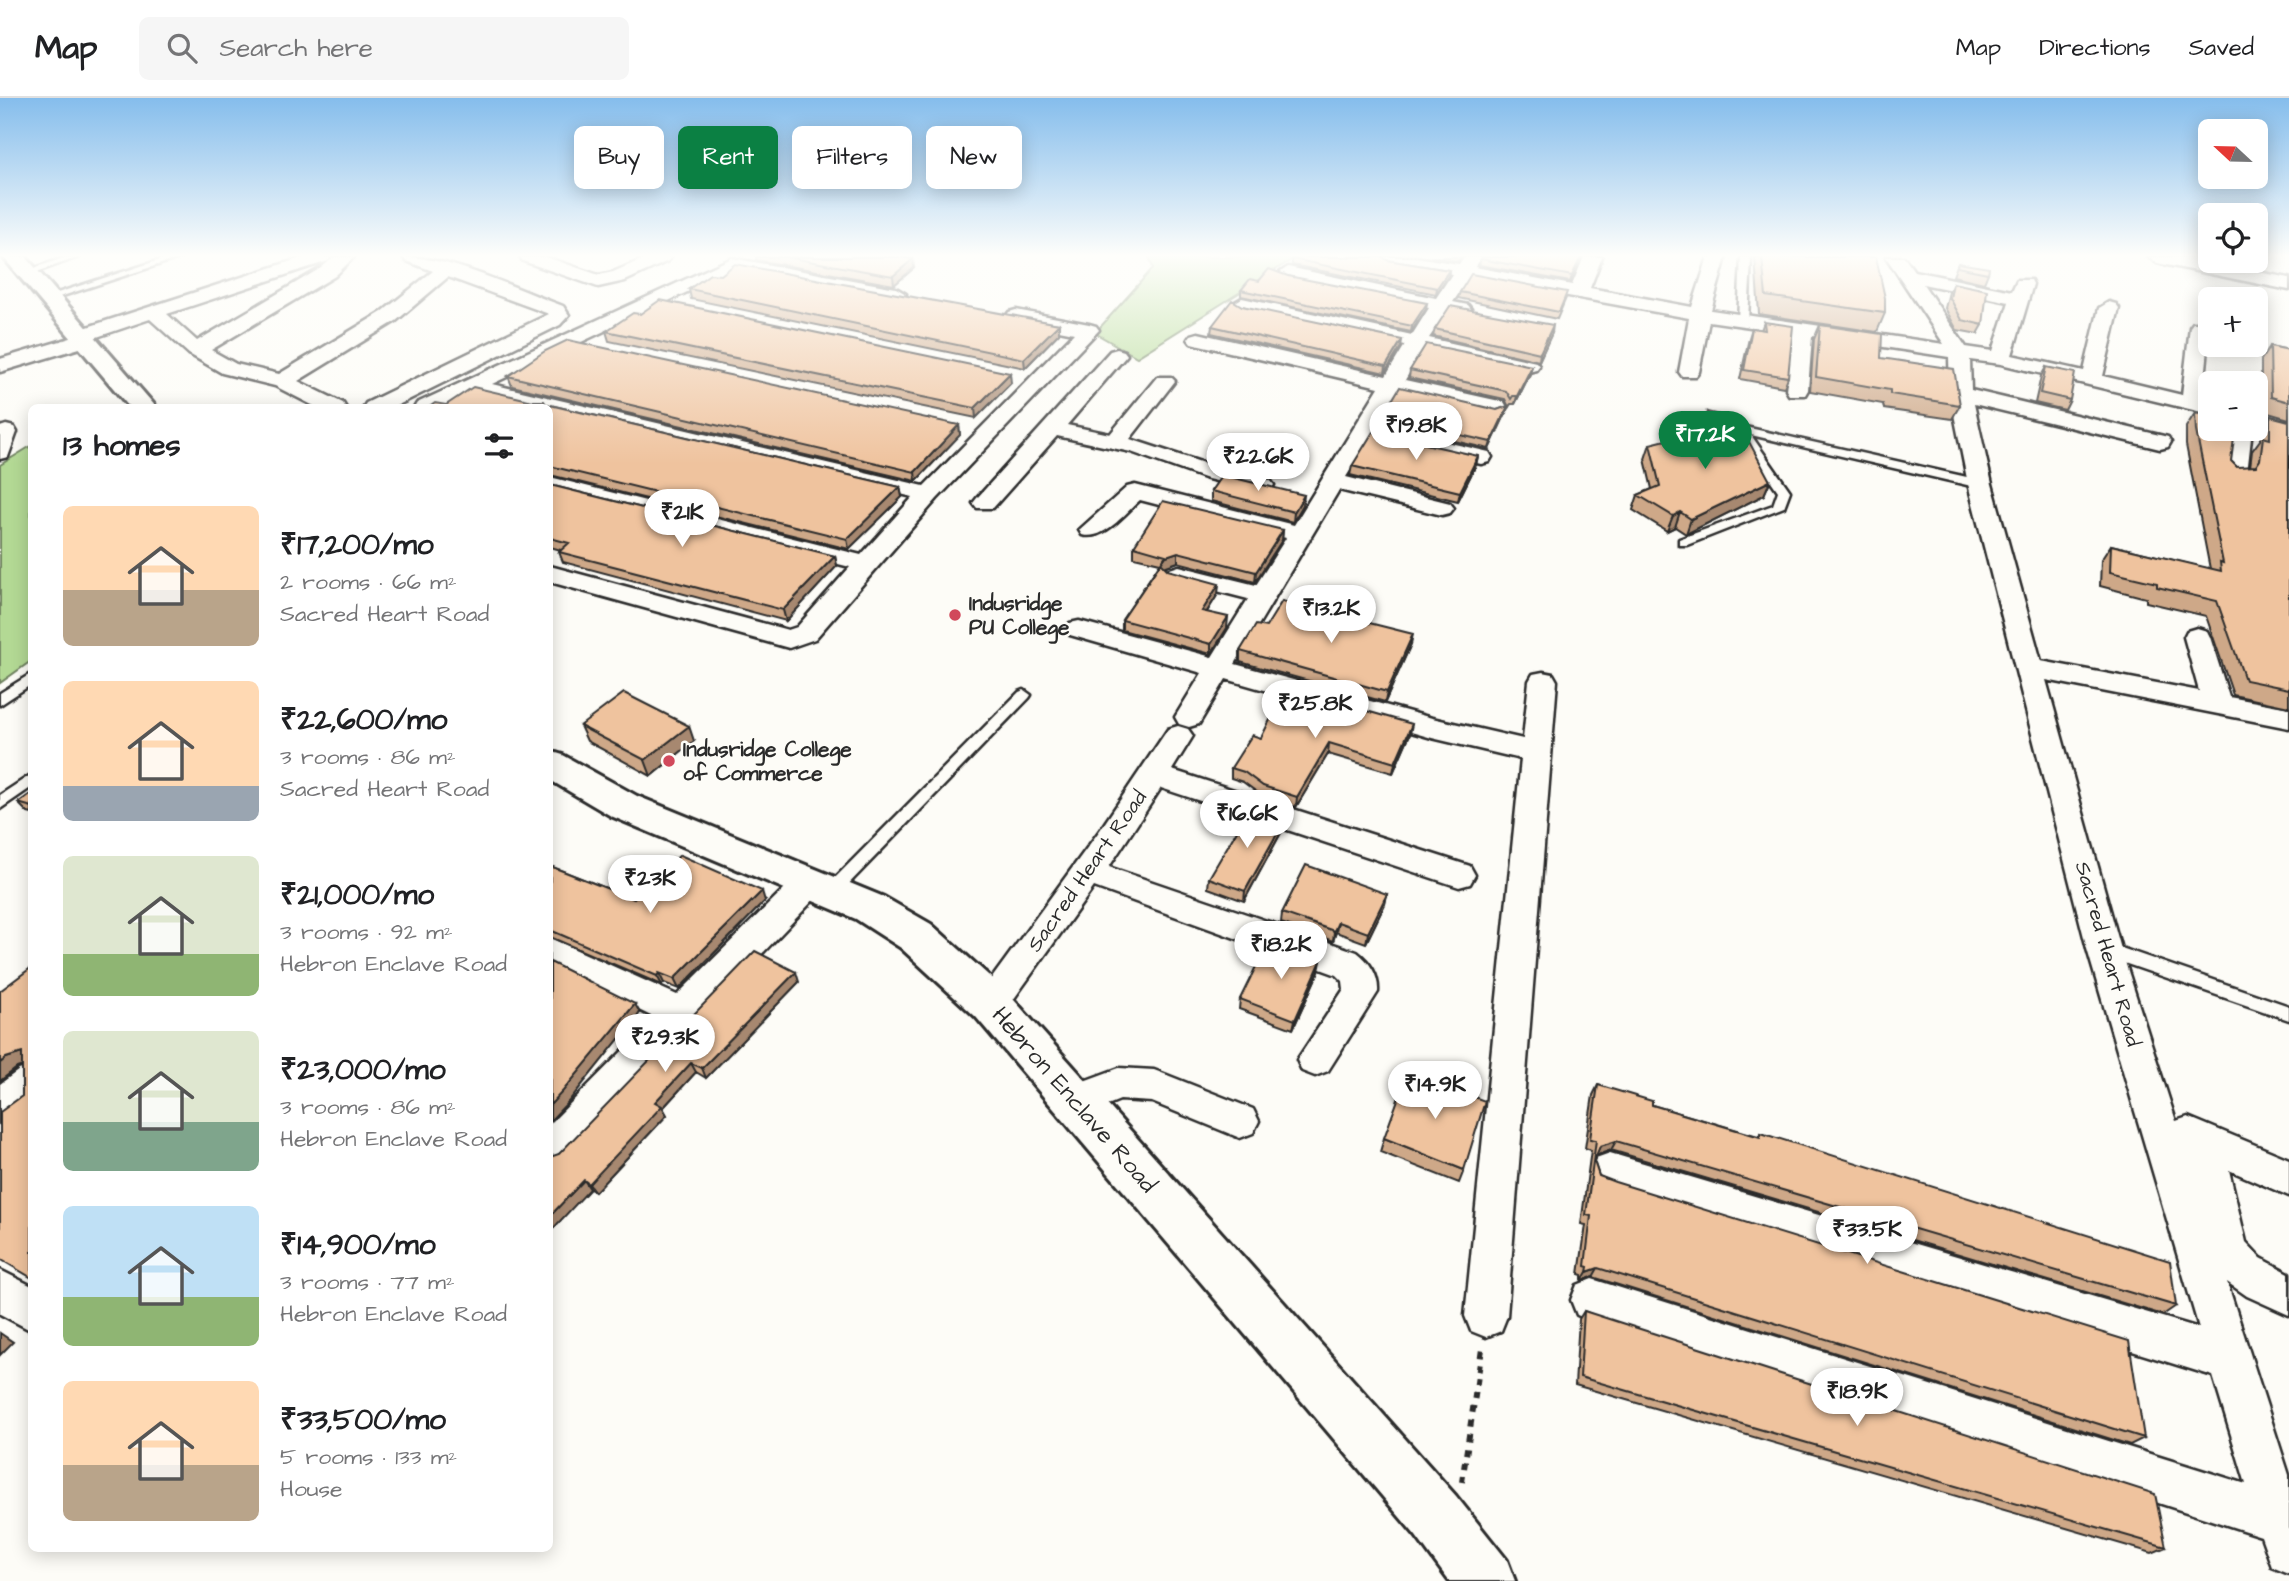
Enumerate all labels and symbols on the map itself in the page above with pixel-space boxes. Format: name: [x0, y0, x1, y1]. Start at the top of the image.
north arrow: [2198, 119, 2268, 189]
pin: ₹19.8K: [1359, 402, 1473, 462]
pin: ₹17.2K: [1648, 412, 1762, 471]
pin: ₹22.6K: [1201, 434, 1315, 493]
pin: ₹21K: [641, 490, 723, 549]
pin: ₹13.2K: [1274, 586, 1388, 645]
place label: Indusridge PU College: [969, 589, 1070, 644]
marker: Indusridge PU College: [947, 607, 963, 623]
pin: ₹25.8K: [1258, 680, 1372, 740]
place label: Indusridge College of Commerce: [683, 735, 852, 788]
marker: Indusridge College of Commerce: [661, 753, 677, 769]
street label: Sacred Heart Road: [1020, 784, 1154, 958]
pin: ₹16.6K: [1190, 790, 1304, 850]
pin: ₹23K: [609, 856, 691, 915]
street label: Sacred Heart Road: [2068, 858, 2148, 1050]
pin: ₹18.2K: [1224, 922, 1338, 981]
street label: Hebron Enclave Road: [983, 999, 1165, 1201]
pin: ₹29.3K: [608, 1014, 722, 1074]
pin: ₹14.9K: [1378, 1062, 1492, 1121]
pin: ₹33.5K: [1810, 1206, 1924, 1266]
pin: ₹18.9K: [1800, 1368, 1914, 1428]

